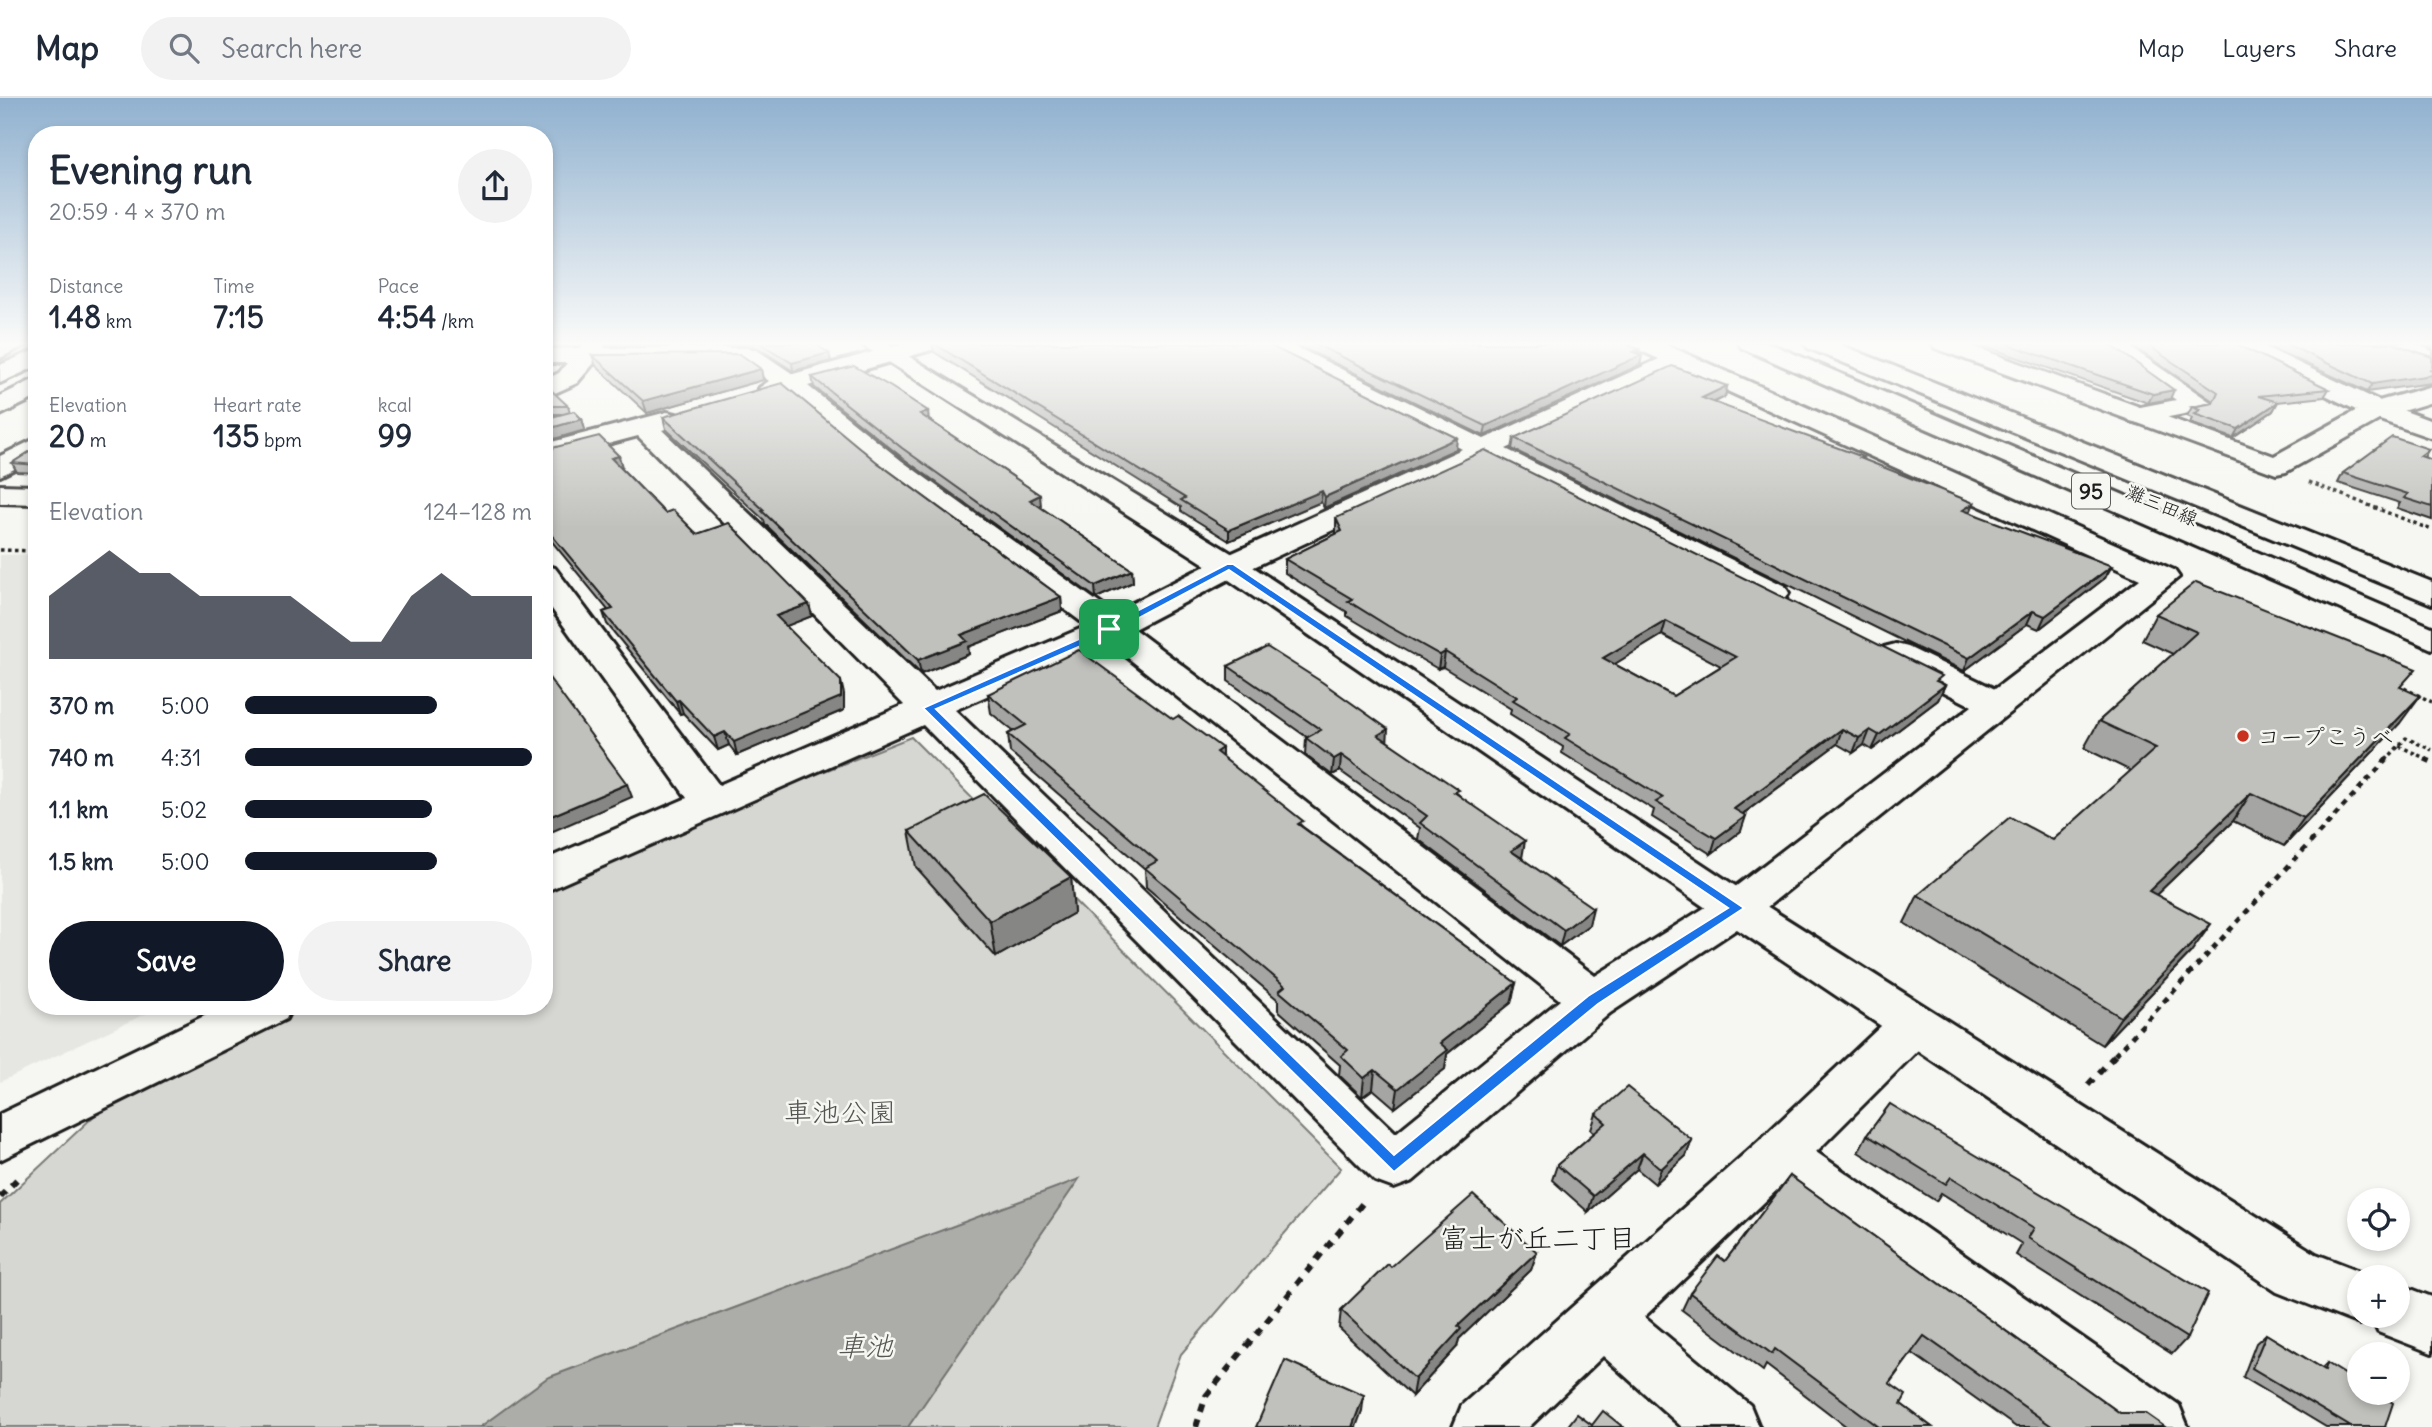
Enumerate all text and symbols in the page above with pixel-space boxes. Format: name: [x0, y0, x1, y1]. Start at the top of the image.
search box: [141, 17, 631, 80]
text: Map: [35, 27, 99, 69]
icon: search: [165, 29, 203, 67]
text: Search here: [221, 32, 362, 65]
text: Map: [2138, 33, 2184, 63]
text: Layers: [2222, 33, 2296, 63]
text: Share: [2334, 33, 2397, 63]
text: Evening run: [49, 147, 252, 194]
button: share: [458, 149, 532, 223]
text: 20:59 · 4 × 370 m: [49, 197, 225, 226]
text: Distance: [49, 274, 123, 298]
text: Time: [213, 274, 254, 298]
text: Pace: [378, 274, 419, 298]
text: 1.48: [49, 298, 101, 336]
text: 7:15: [213, 298, 264, 336]
text: 4:54: [378, 298, 436, 336]
text: km: [101, 309, 132, 333]
text: /km: [436, 309, 474, 333]
text: Elevation: [49, 393, 127, 417]
text: Heart rate: [213, 393, 301, 417]
text: kcal: [378, 393, 412, 417]
text: 20: [49, 417, 85, 455]
text: 135: [213, 417, 260, 455]
text: 99: [378, 417, 412, 455]
text: m: [85, 428, 106, 452]
text: bpm: [260, 428, 302, 452]
road number: 95: [2072, 474, 2110, 508]
street label: 灘三田線: [2122, 479, 2202, 531]
text: Elevation: [49, 497, 143, 526]
text: 124–128 m: [424, 497, 532, 526]
pin: [1079, 599, 1139, 659]
icon: arrive: [1090, 610, 1128, 648]
text: 370 m: [49, 691, 114, 720]
text: 5:00: [161, 691, 210, 720]
place label: コープこうべ: [2257, 722, 2394, 751]
marker: コープこうべ: [2235, 728, 2251, 744]
text: 740 m: [49, 743, 114, 772]
text: 4:31: [161, 743, 201, 772]
text: 1.1 km: [49, 795, 108, 824]
text: 5:02: [161, 795, 207, 824]
text: 1.5 km: [49, 847, 114, 876]
text: 5:00: [161, 847, 210, 876]
button: Save: [49, 921, 284, 1001]
button: Share: [298, 921, 532, 1001]
park label: 車池公園: [784, 1094, 896, 1130]
map controls: [2347, 1188, 2410, 1405]
button: locate: [2347, 1188, 2410, 1251]
district label: 富士が丘二丁目: [1440, 1220, 1636, 1256]
button: +: [2347, 1265, 2410, 1328]
water label: 車池: [837, 1328, 894, 1364]
button: −: [2347, 1342, 2410, 1405]

